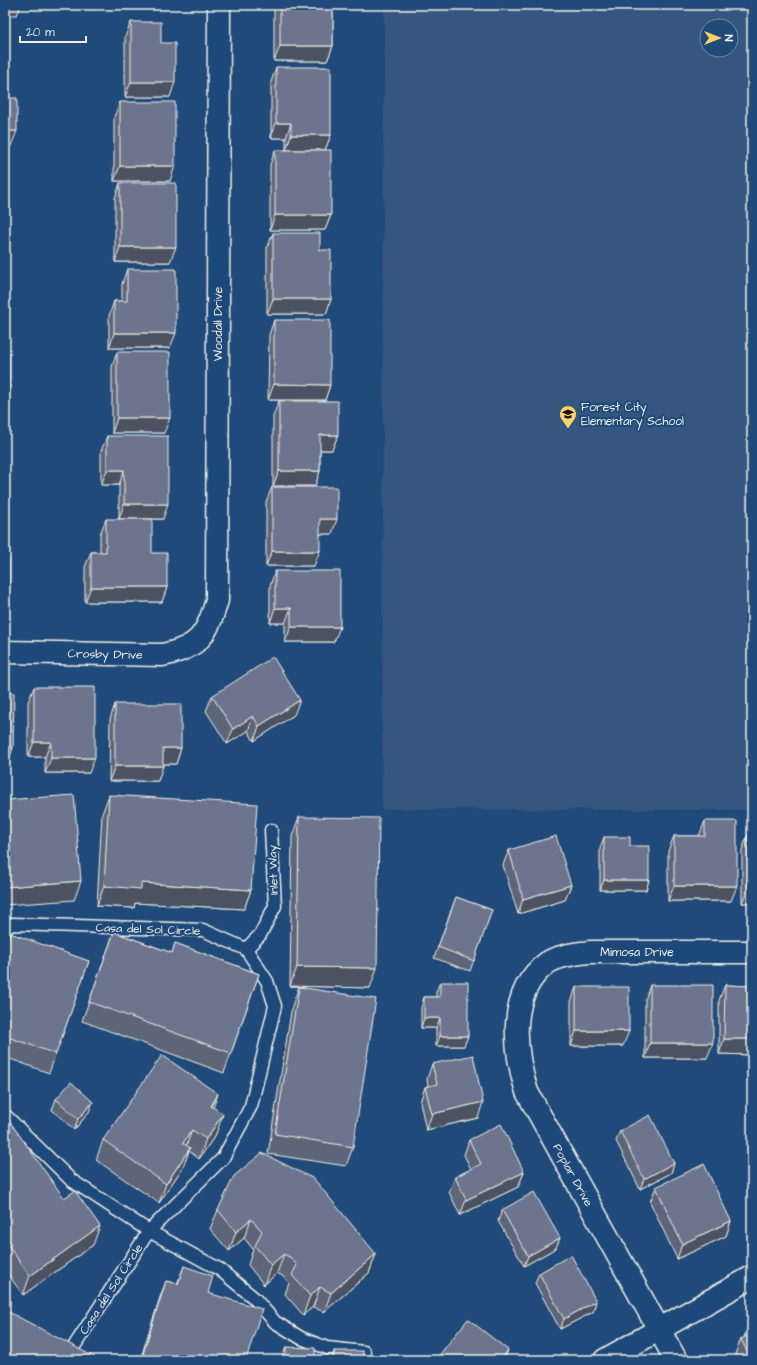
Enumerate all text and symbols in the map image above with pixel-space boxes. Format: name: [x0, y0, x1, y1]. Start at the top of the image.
scale bar: [20, 18, 86, 44]
north arrow: [699, 18, 739, 58]
text: 20 m: [26, 24, 55, 41]
text: N: [721, 35, 736, 42]
street label: Woodall Drive: [210, 286, 227, 361]
place label: Forest City Elementary School: [581, 399, 684, 431]
school or university icon: Forest City Elementary School: [558, 404, 578, 429]
street label: Crosby Drive: [67, 645, 143, 665]
street label: Inlet Way: [264, 844, 284, 895]
street label: Casa del Sol Circle: [95, 919, 201, 940]
street label: Mimosa Drive: [600, 944, 674, 961]
street label: Poplar Drive: [548, 1141, 597, 1210]
street label: Casa del Sol Circle: [76, 1240, 147, 1338]

